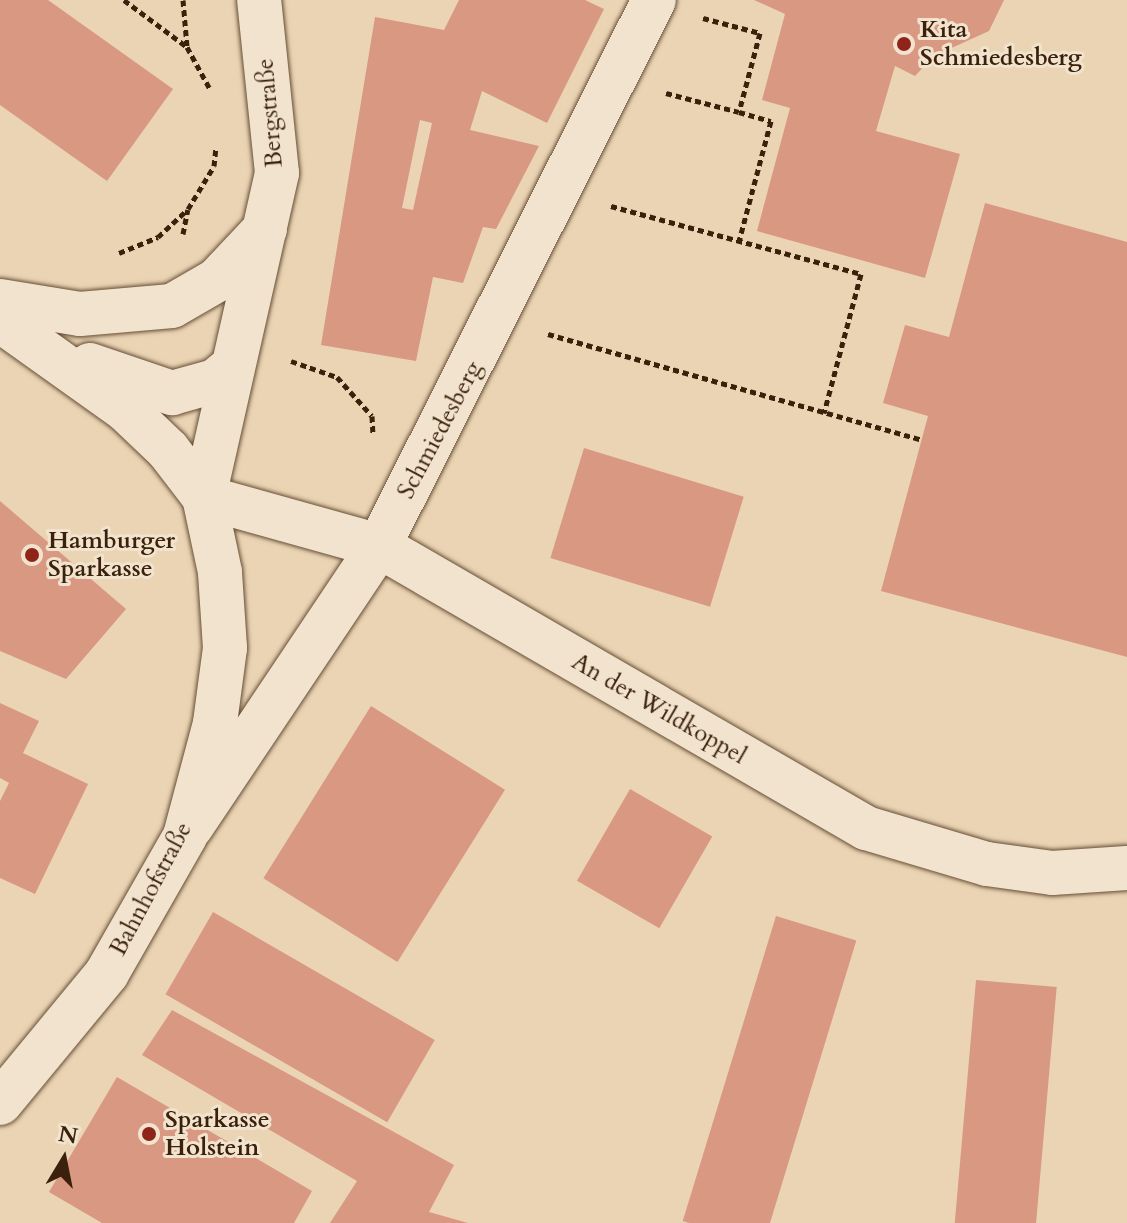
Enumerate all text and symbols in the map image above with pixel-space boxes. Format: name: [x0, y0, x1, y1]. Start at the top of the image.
place label: Kita Schmiedesberg: [920, 16, 1082, 72]
marker: Kita Schmiedesberg: [895, 35, 913, 53]
street label: Bergstraße: [251, 57, 289, 169]
street label: Schmiedesberg: [392, 356, 488, 504]
place label: Hamburger Sparkasse: [48, 527, 175, 583]
marker: Hamburger Sparkasse: [23, 546, 41, 564]
street label: An der Wildkoppel: [567, 647, 751, 771]
street label: Bahnhofstraße: [104, 817, 198, 961]
place label: Sparkasse Holstein: [165, 1106, 270, 1162]
north arrow: [24, 1119, 104, 1199]
text: N: [56, 1119, 80, 1152]
marker: Sparkasse Holstein: [140, 1125, 158, 1143]

